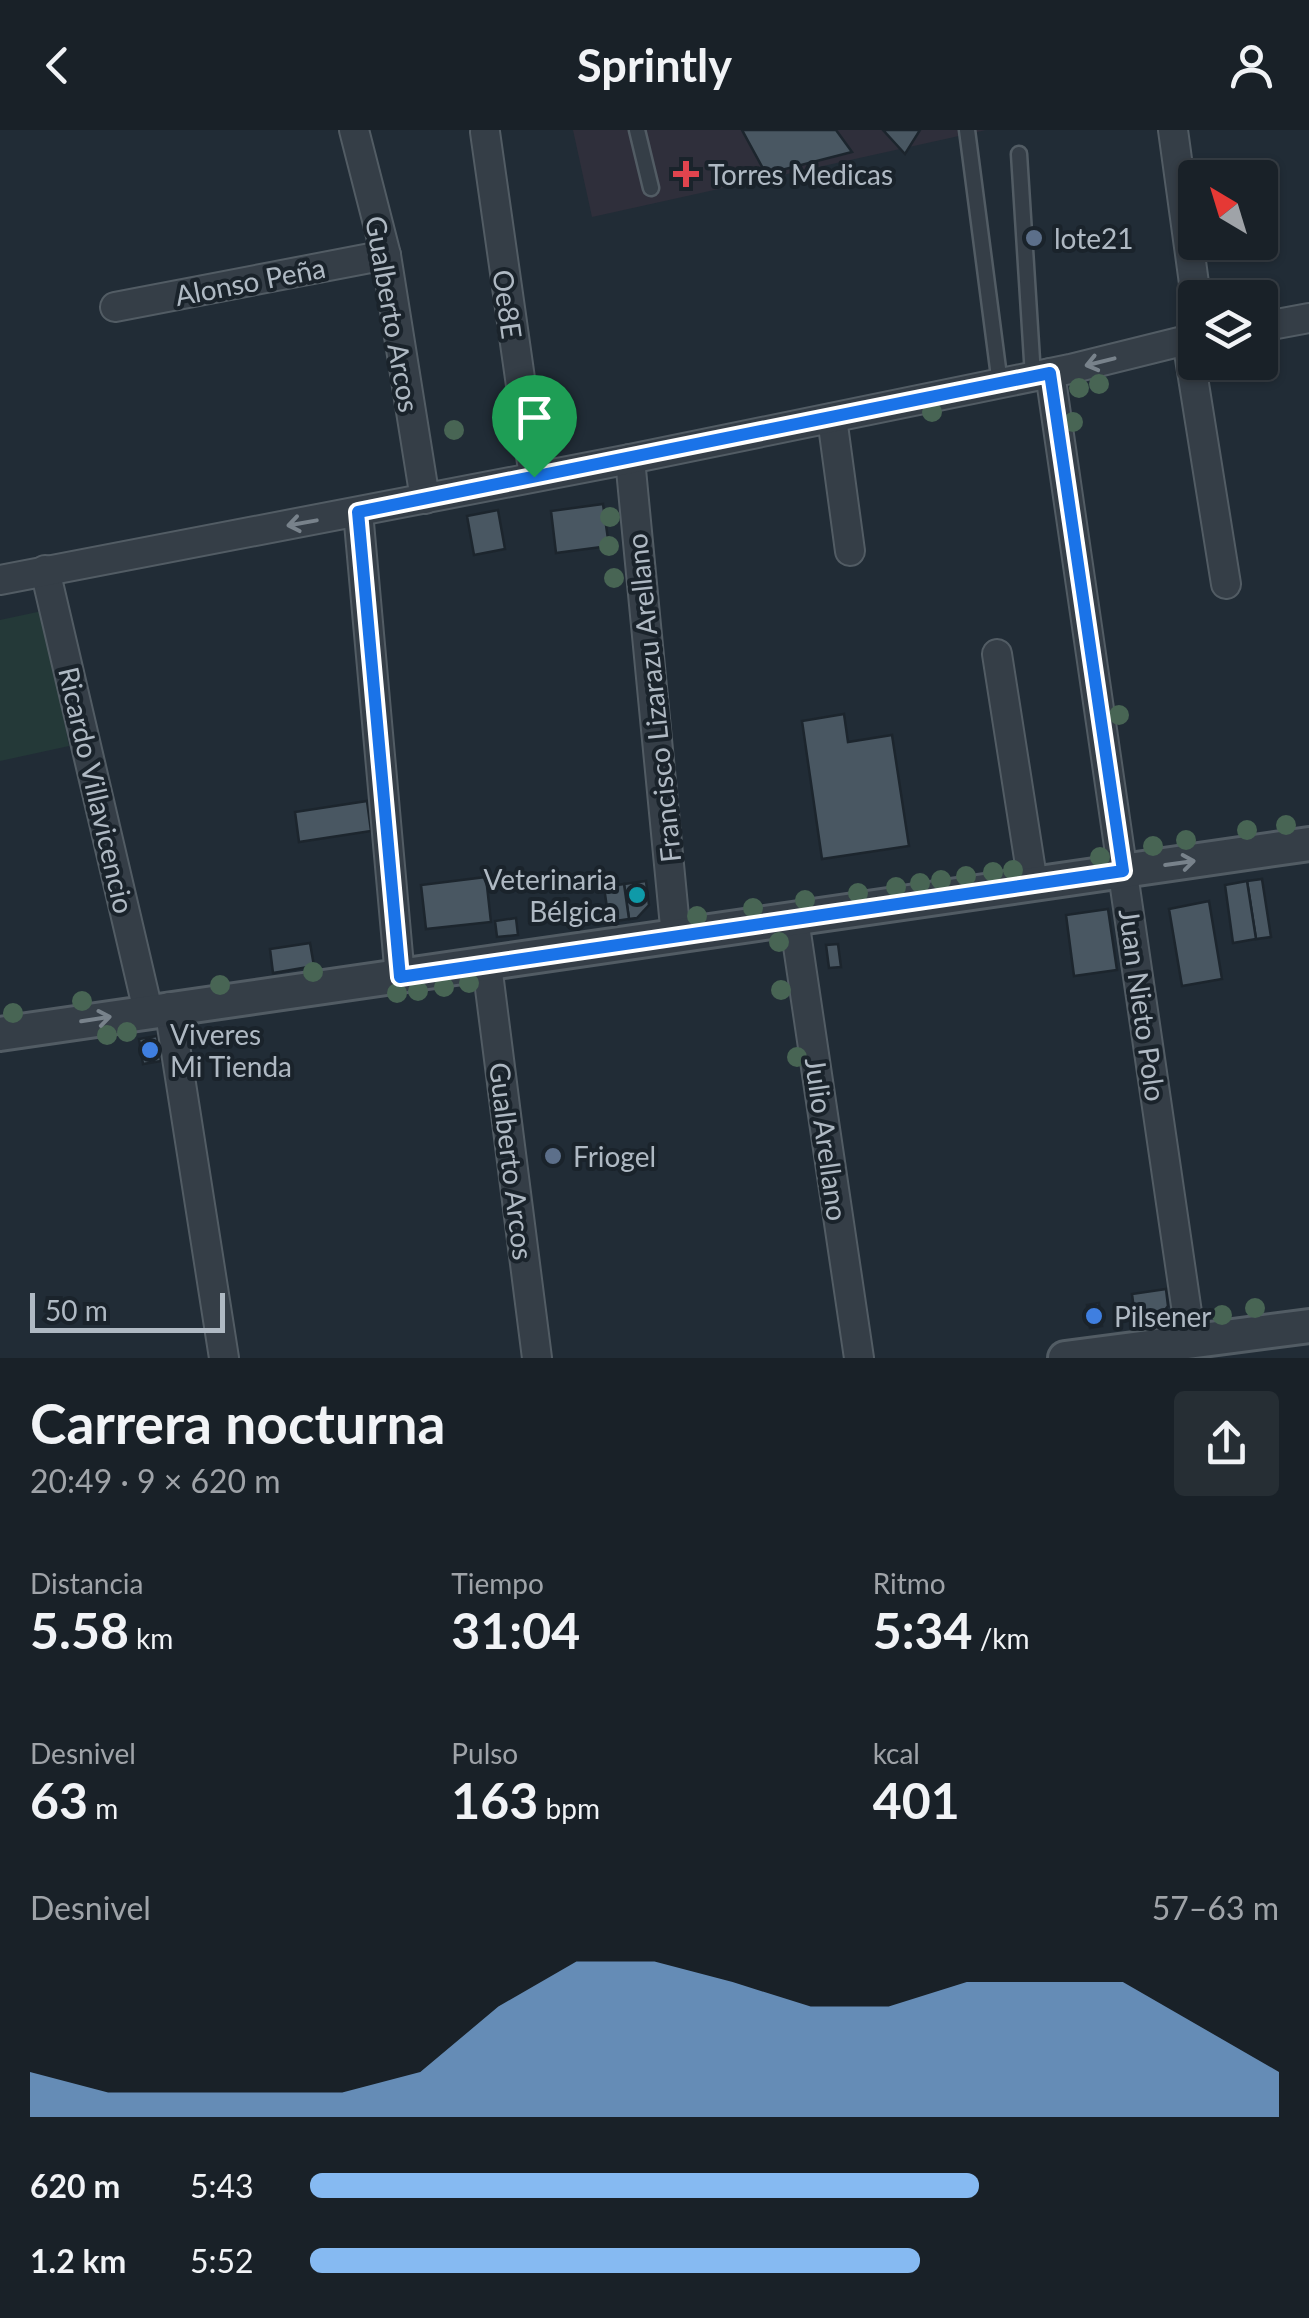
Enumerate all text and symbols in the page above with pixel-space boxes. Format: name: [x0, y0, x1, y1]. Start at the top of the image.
icon: back: [30, 38, 85, 93]
text: Sprintly: [577, 38, 732, 92]
icon: person: [1224, 38, 1279, 93]
place label: Torres Medicas: [708, 157, 893, 191]
north arrow: [1178, 160, 1278, 260]
map controls: [1178, 160, 1278, 380]
marker: Torres Medicas: [673, 161, 699, 187]
street label: Gualberto Arcos: [359, 213, 427, 415]
place label: lote21: [1054, 221, 1133, 255]
marker: lote21: [1023, 227, 1045, 249]
street label: Alonso Peña: [172, 250, 328, 312]
street label: Oe8E: [486, 267, 530, 341]
button: layers: [1178, 280, 1278, 380]
one-way arrow: [1085, 353, 1116, 372]
pin: [492, 375, 577, 478]
icon: arrive: [507, 390, 562, 445]
one-way arrow: [286, 514, 318, 533]
street label: Francisco Lizarazu Arellano: [619, 532, 687, 864]
street label: Ricardo Villavicencio: [52, 663, 142, 917]
one-way arrow: [1163, 853, 1196, 871]
place label: Veterinaria Bélgica: [483, 862, 617, 928]
marker: Veterinaria Bélgica: [626, 884, 648, 906]
street label: Juan Nieto Polo: [1113, 907, 1173, 1103]
one-way arrow: [80, 1009, 112, 1028]
place label: Viveres Mi Tienda: [170, 1017, 292, 1083]
marker: Viveres Mi Tienda: [139, 1039, 161, 1061]
street label: Julio Arellano: [799, 1055, 855, 1223]
street label: Gualberto Arcos: [483, 1060, 541, 1262]
place label: Friogel: [573, 1139, 656, 1173]
marker: Friogel: [542, 1145, 564, 1167]
scale bar: [30, 1288, 225, 1332]
text: 50 m: [45, 1293, 108, 1327]
place label: Pilsener: [1114, 1299, 1212, 1333]
marker: Pilsener: [1083, 1305, 1105, 1327]
text: Carrera nocturna: [30, 1390, 445, 1456]
button: share: [1174, 1391, 1279, 1496]
text: 20:49 · 9 × 620 m: [30, 1461, 281, 1500]
text: Distancia: [30, 1566, 143, 1600]
text: Tiempo: [451, 1566, 544, 1600]
text: Ritmo: [873, 1566, 946, 1600]
text: 5.58: [30, 1600, 129, 1660]
text: 31:04: [451, 1600, 580, 1660]
text: 5:34: [873, 1600, 973, 1660]
text: km: [129, 1621, 173, 1655]
text: /km: [973, 1621, 1030, 1655]
text: Desnivel: [30, 1736, 136, 1770]
text: Pulso: [451, 1736, 518, 1770]
text: kcal: [873, 1736, 920, 1770]
text: 63: [30, 1770, 88, 1830]
text: 163: [451, 1770, 538, 1830]
text: 401: [873, 1770, 960, 1830]
text: m: [88, 1791, 118, 1825]
text: bpm: [538, 1791, 600, 1825]
text: Desnivel: [30, 1888, 151, 1927]
text: 57–63 m: [1152, 1888, 1279, 1927]
text: 620 m: [30, 2166, 120, 2205]
text: 5:43: [190, 2166, 254, 2205]
text: 1.2 km: [30, 2241, 126, 2280]
text: 5:52: [190, 2241, 254, 2280]

